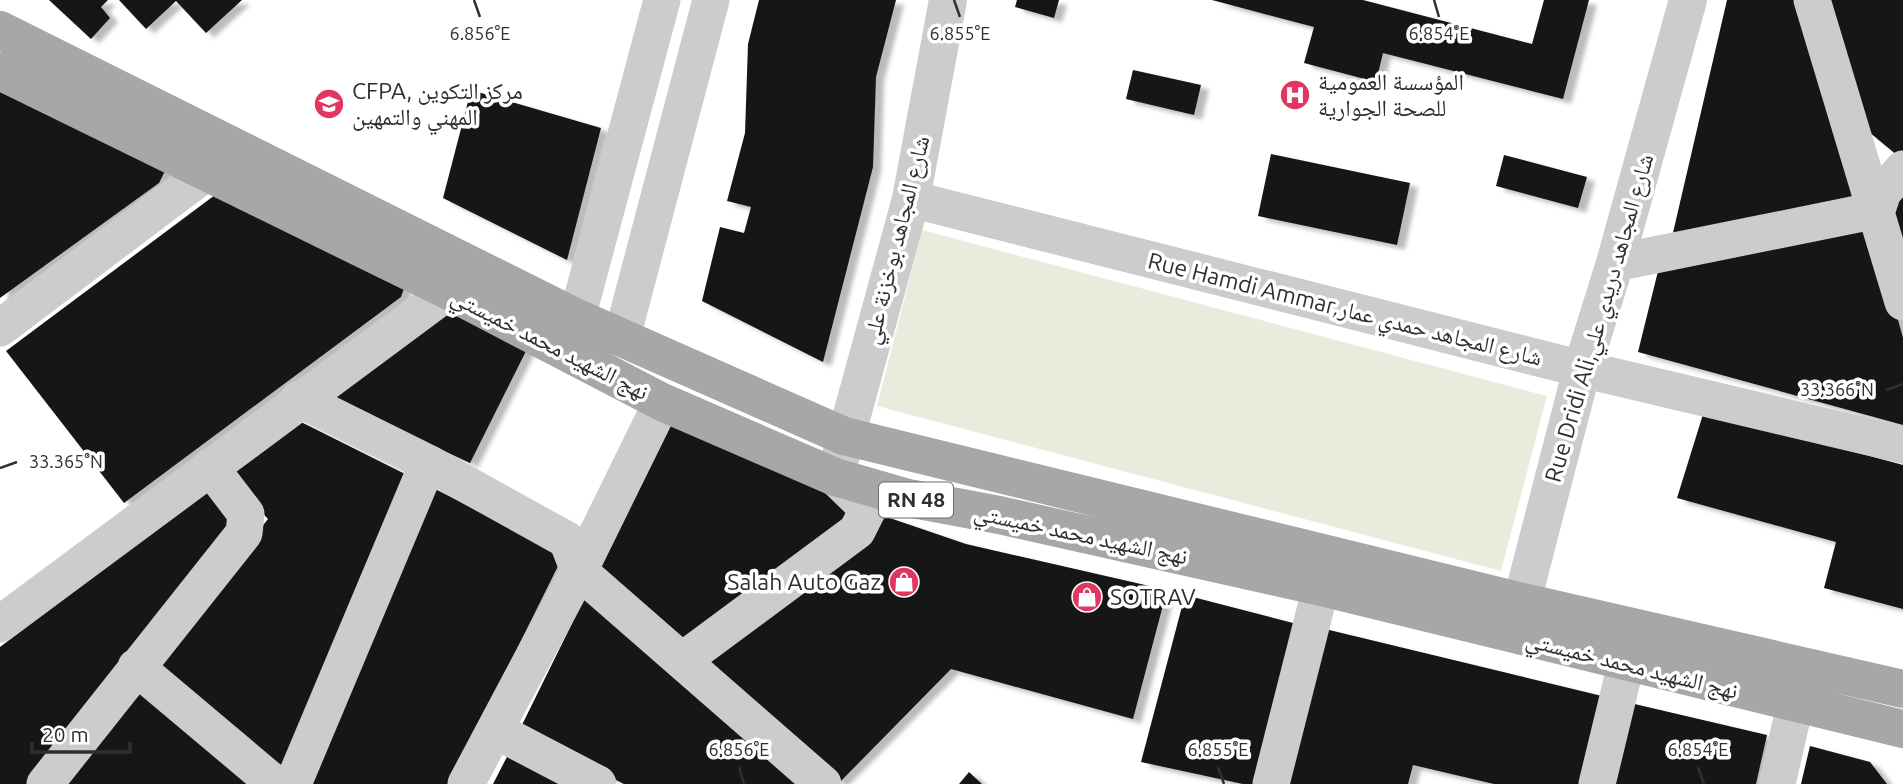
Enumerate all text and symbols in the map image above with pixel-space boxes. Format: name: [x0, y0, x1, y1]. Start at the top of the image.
text: 6.856°E: [450, 23, 510, 43]
text: 6.855°E: [930, 23, 990, 43]
text: 6.854°E: [1409, 23, 1469, 43]
place label: المؤسسة العمومية للصحة الجوارية: [1318, 69, 1464, 121]
place label: CFPA, مركز التكوين المهني والتمهين: [352, 78, 523, 136]
hospital icon: المؤسسة العمومية للصحة الجوارية: [1278, 78, 1312, 112]
school or university icon: CFPA, مركز التكوين المهني والتمهين: [312, 87, 346, 121]
street label: شارع المجاهد بوخزنة علي: [858, 133, 940, 348]
street label: Rue Dridi Ali,شارع المجاهد دريدي علي: [1540, 151, 1664, 487]
street label: Rue Hamdi Ammar,شارع المجاهد حمدي عمار: [1144, 247, 1545, 376]
street label: نهج الشهيد محمد خميستي: [444, 283, 653, 410]
text: 33.366°N: [1800, 379, 1874, 399]
text: 33.365°N: [29, 451, 103, 471]
road number: RN 48: [879, 482, 953, 518]
street label: نهج الشهيد محمد خميستي: [971, 499, 1190, 575]
shop icon: Salah Auto Gaz: [887, 565, 921, 599]
place label: Salah Auto Gaz: [727, 569, 881, 594]
shop icon: SOTRAV: [1070, 580, 1104, 614]
place label: SOTRAV: [1110, 584, 1196, 609]
street label: نهج الشهيد محمد خميستي: [1522, 626, 1741, 710]
scale bar: [32, 710, 130, 754]
text: 20 m: [42, 722, 89, 746]
text: 6.856°E: [709, 739, 769, 759]
text: 6.855°E: [1188, 739, 1248, 759]
text: 6.854°E: [1668, 739, 1728, 759]

